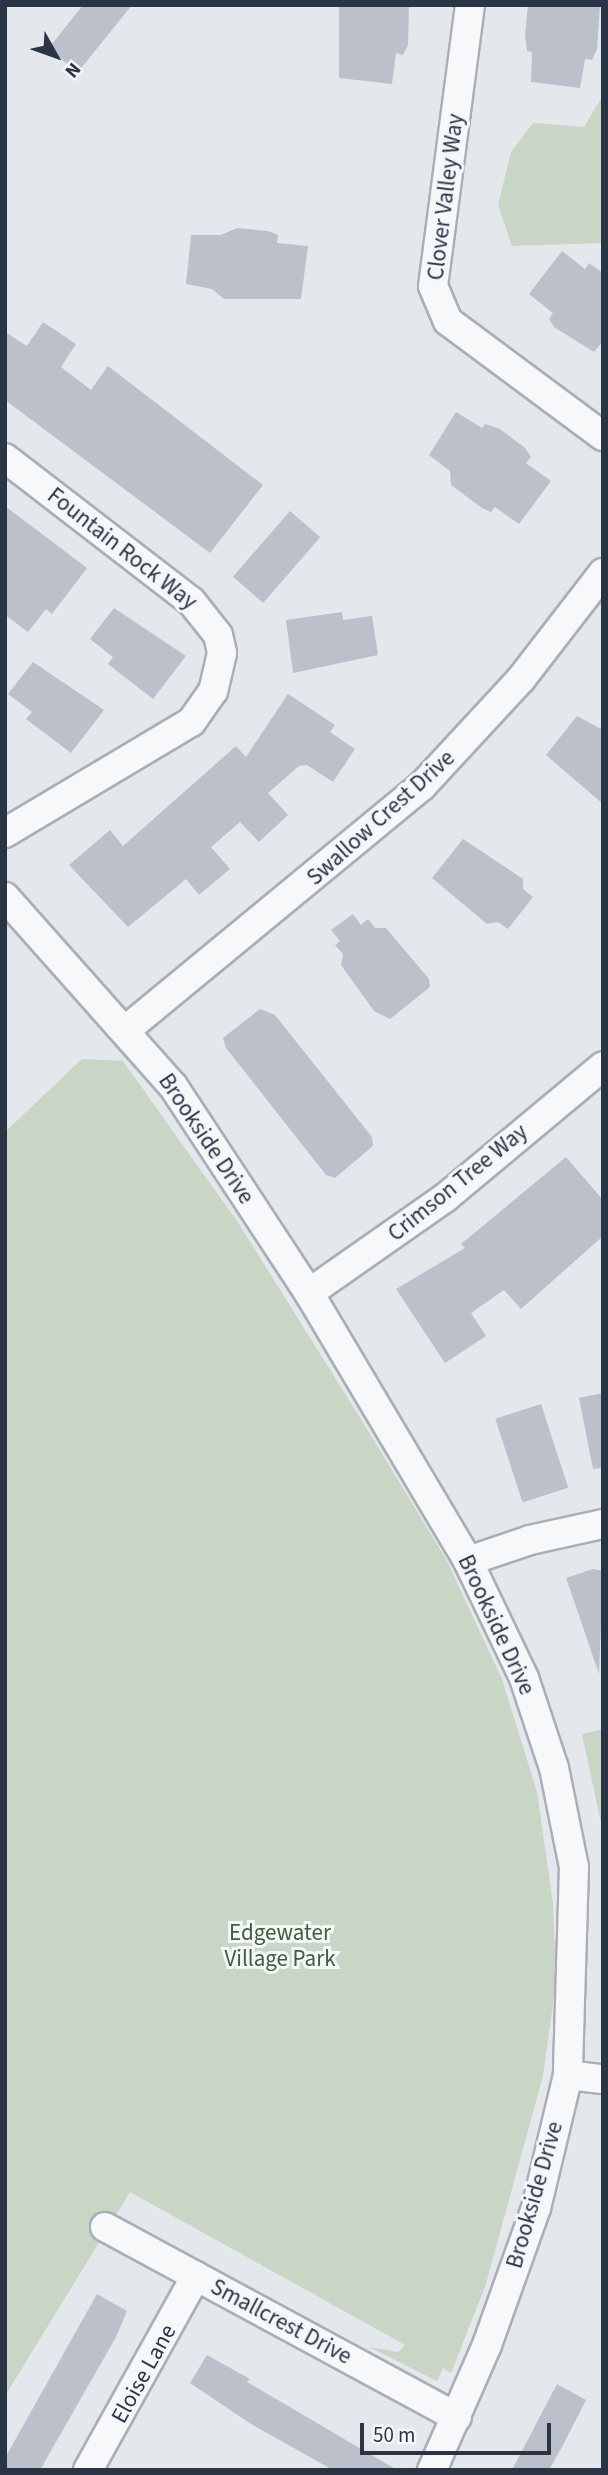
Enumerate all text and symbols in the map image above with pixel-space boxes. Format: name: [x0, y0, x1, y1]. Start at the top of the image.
north arrow: [21, 21, 91, 91]
text: N: [58, 56, 87, 83]
street label: Clover Valley Way: [422, 112, 470, 282]
street label: Fountain Rock Way: [42, 482, 202, 616]
street label: Swallow Crest Drive: [301, 744, 461, 892]
street label: Brookside Drive: [152, 1068, 260, 1210]
street label: Crimson Tree Way: [383, 1118, 533, 1248]
street label: Brookside Drive: [451, 1551, 541, 1699]
park label: Edgewater Village Park: [224, 1919, 336, 1973]
street label: Brookside Drive: [501, 2118, 569, 2272]
street label: Smallcrest Drive: [206, 2273, 356, 2371]
street label: Eloise Lane: [106, 2320, 182, 2428]
scale bar: [363, 2408, 554, 2452]
text: 50 m: [373, 2420, 415, 2450]

